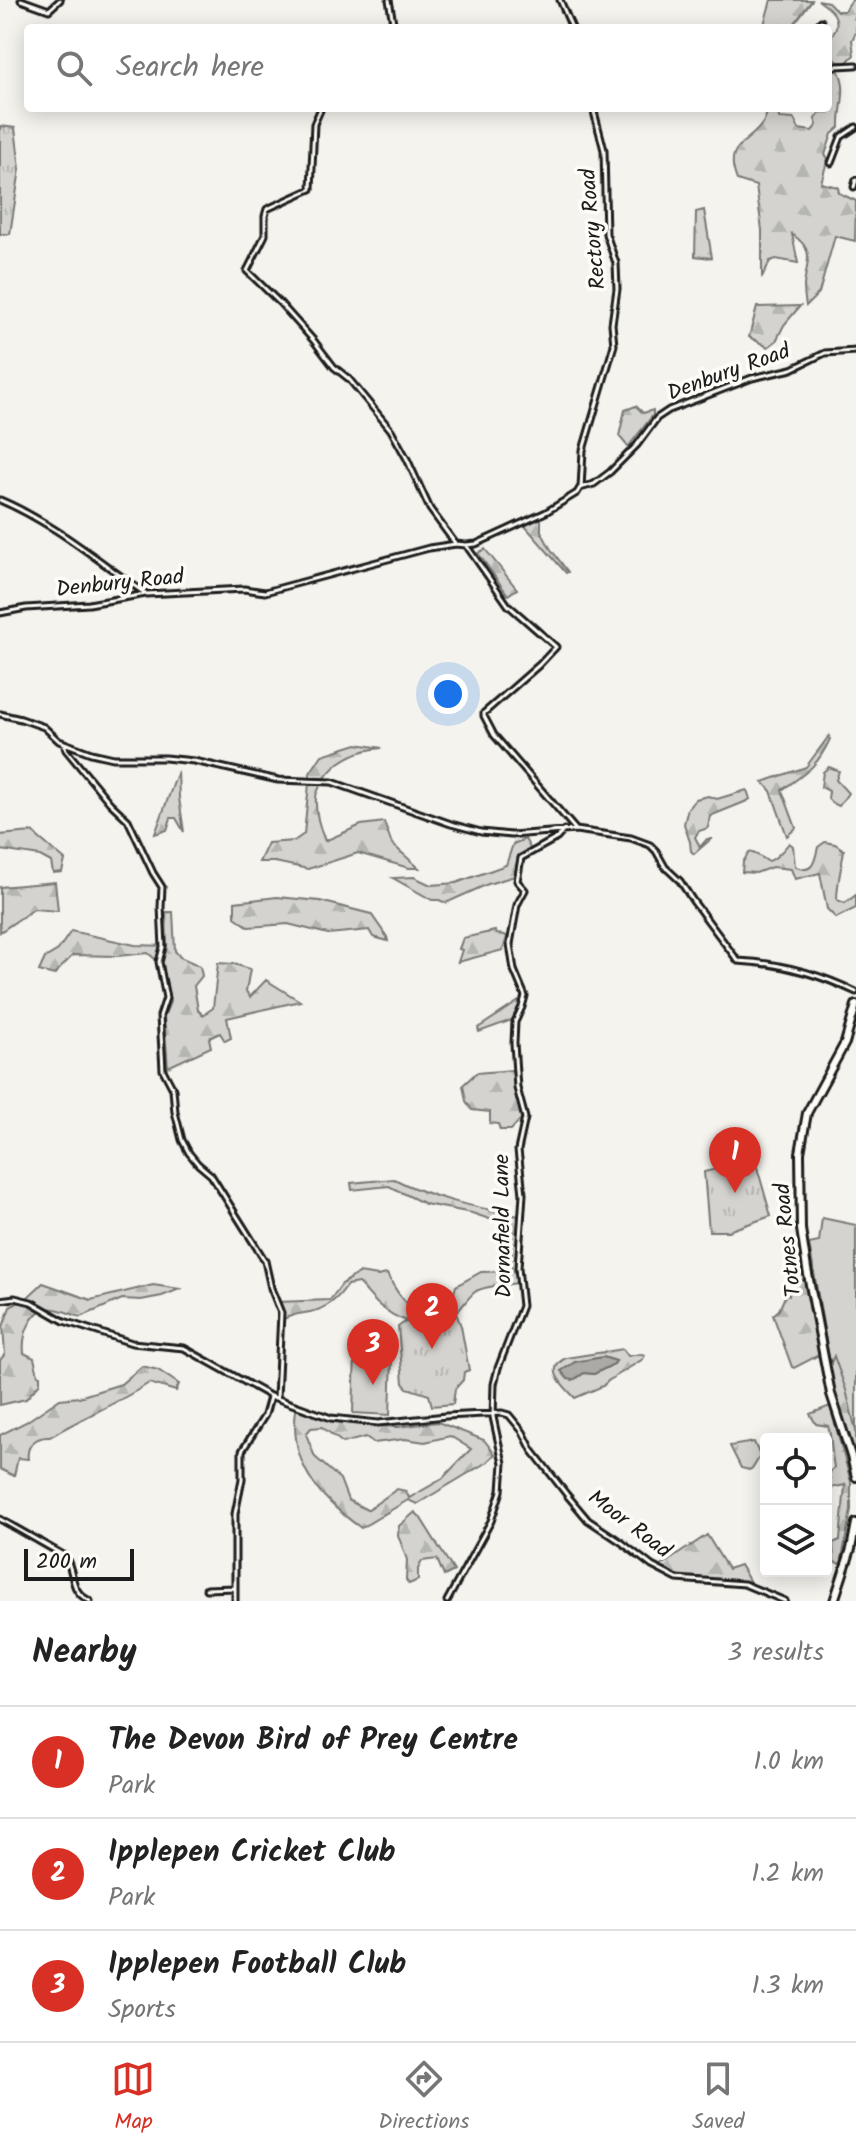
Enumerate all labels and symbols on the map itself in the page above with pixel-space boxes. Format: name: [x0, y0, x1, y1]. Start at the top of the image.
street label: Rectory Road: [571, 166, 617, 291]
street label: Denbury Road: [663, 334, 796, 411]
street label: Denbury Road: [54, 560, 187, 608]
your location: [428, 674, 468, 714]
pin: 1: [709, 1127, 761, 1193]
street label: Dornafield Lane: [485, 1154, 523, 1298]
street label: Totnes Road: [766, 1180, 812, 1299]
pin: 2: [406, 1283, 458, 1349]
pin: 3: [347, 1319, 399, 1385]
street label: Moor Road: [580, 1482, 679, 1569]
scale bar: [24, 1545, 134, 1581]

